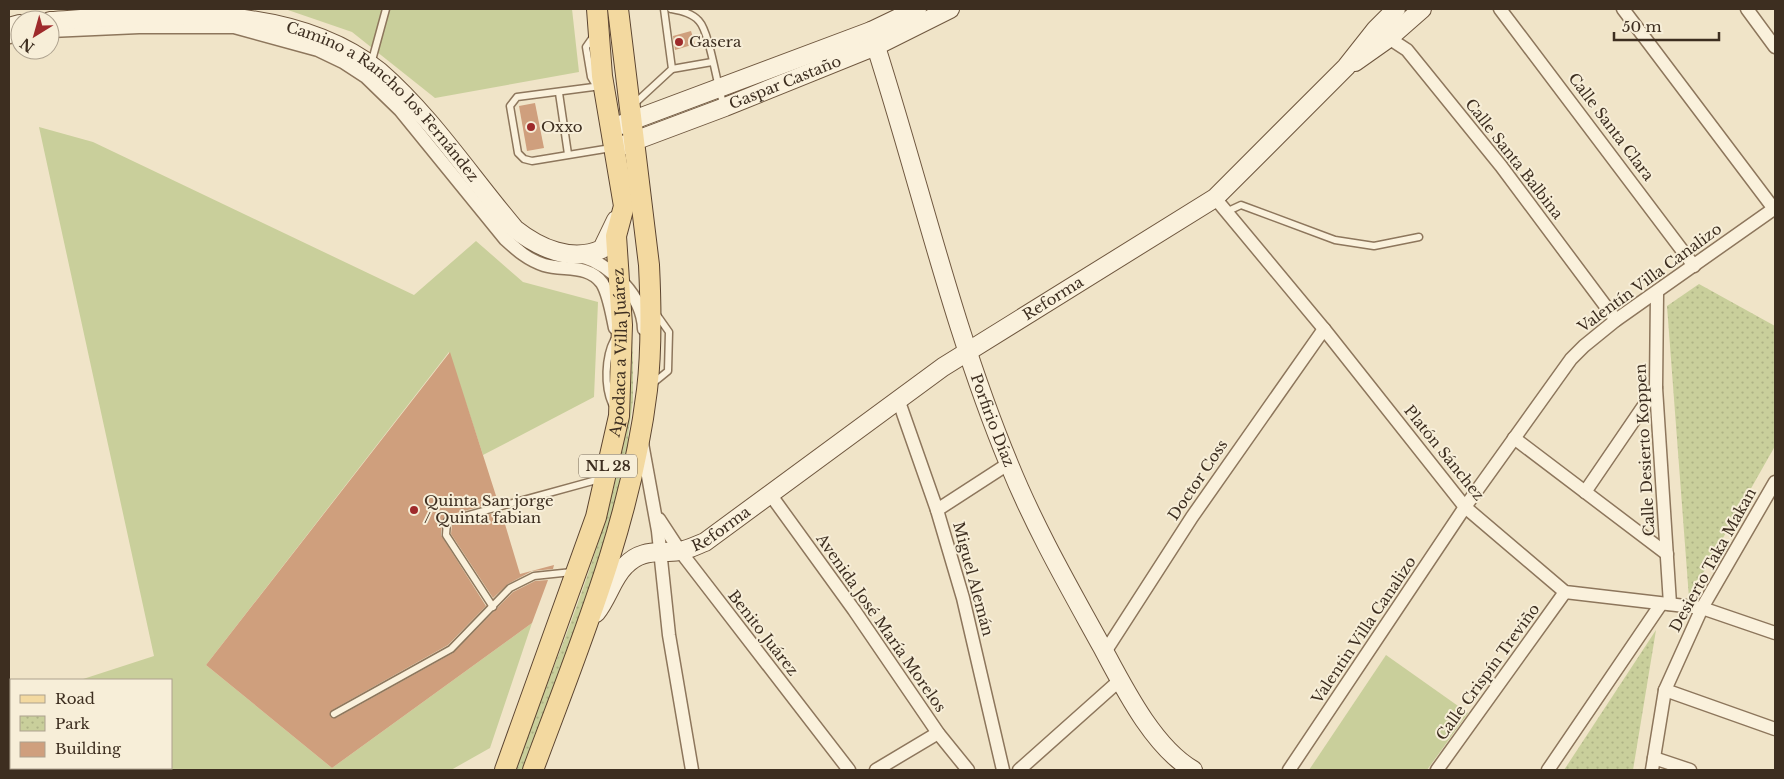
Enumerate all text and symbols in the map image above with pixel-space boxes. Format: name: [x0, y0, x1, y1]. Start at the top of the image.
north arrow: [10, 10, 60, 60]
scale bar: [1614, 10, 1719, 42]
street label: Camino a Rancho los Fernández: [284, 17, 483, 185]
text: 50 m: [1622, 17, 1662, 36]
place label: Gasera: [689, 32, 742, 51]
text: N: [17, 34, 38, 57]
marker: Gasera: [673, 36, 685, 48]
street label: Gaspar Castaño: [726, 51, 844, 113]
street label: Calle Santa Clara: [1565, 69, 1659, 185]
street label: Calle Santa Balbina: [1461, 95, 1568, 223]
place label: Oxxo: [541, 117, 583, 136]
marker: Oxxo: [525, 121, 537, 133]
street label: Valentín Villa Canalizo: [1573, 219, 1726, 337]
street label: Apodaca a Villa Juárez: [604, 267, 631, 440]
street label: Reforma: [1019, 272, 1087, 324]
street label: Calle Desierto Koppen: [1630, 363, 1659, 537]
street label: Porfirio Díaz: [967, 371, 1019, 470]
street label: Platón Sánchez: [1400, 401, 1489, 504]
street label: Doctor Coss: [1164, 436, 1232, 524]
road number: NL 28: [579, 454, 637, 478]
street label: Desierto Taka Makan: [1665, 484, 1760, 635]
place label: Quinta San jorge / Quinta fabian: [424, 491, 554, 527]
street label: Reforma: [689, 502, 754, 556]
marker: Quinta San jorge / Quinta fabian: [408, 504, 420, 516]
street label: Miguel Alemán: [949, 520, 998, 638]
street label: Avenida José María Morelos: [812, 529, 950, 716]
street label: Valentin Villa Canalizo: [1307, 552, 1420, 708]
street label: Benito Juárez: [724, 586, 803, 679]
street label: Calle Crispín Treviño: [1432, 599, 1544, 744]
legend: [10, 679, 172, 769]
text: Road: [55, 689, 95, 708]
text: Park: [55, 714, 91, 733]
text: Building: [55, 739, 122, 758]

